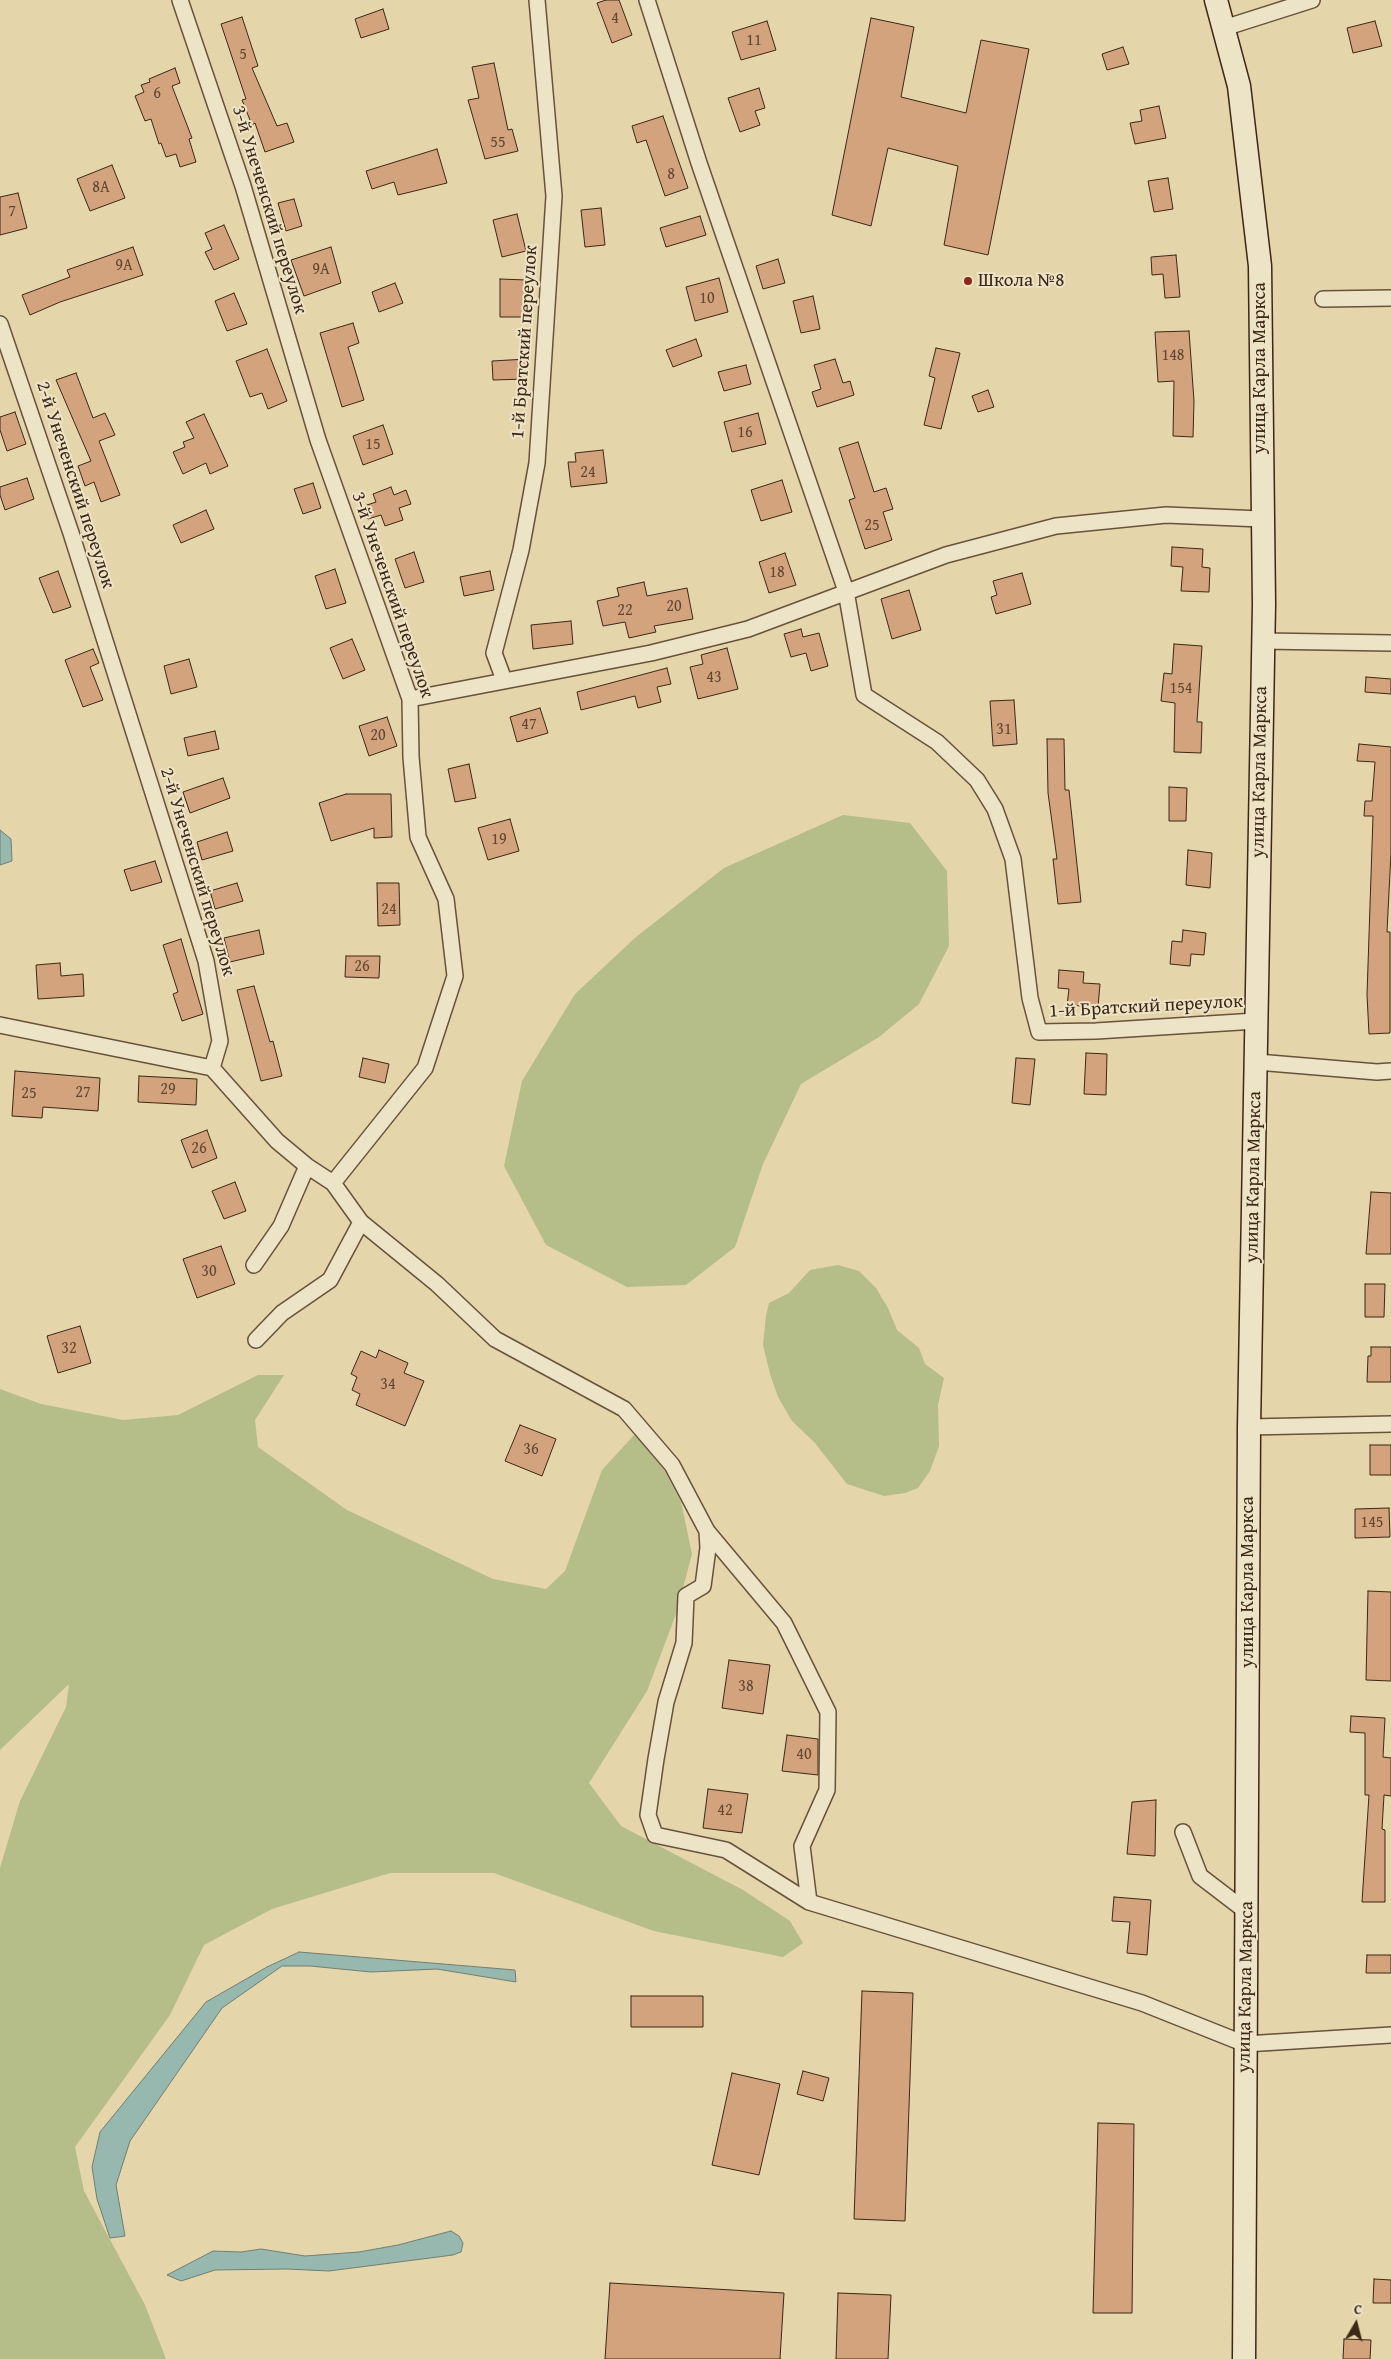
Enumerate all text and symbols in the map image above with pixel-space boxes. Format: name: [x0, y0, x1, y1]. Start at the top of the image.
house number: 4: [611, 9, 619, 29]
house number: 11: [746, 31, 762, 51]
house number: 5: [239, 45, 247, 65]
house number: 6: [153, 84, 161, 104]
street label: 3-й Унеченский переулок: [226, 103, 312, 317]
house number: 55: [490, 133, 506, 153]
house number: 8: [667, 165, 675, 185]
house number: 8А: [92, 178, 110, 198]
house number: 7: [8, 202, 16, 222]
street label: 1-й Братский переулок: [507, 244, 543, 440]
house number: 9А: [115, 256, 133, 276]
house number: 9А: [312, 260, 330, 280]
place label: Школа №8: [978, 270, 1064, 292]
marker: Школа №8: [962, 275, 974, 287]
street label: улица Карла Маркса: [1249, 282, 1271, 454]
house number: 10: [699, 289, 715, 309]
house number: 148: [1161, 346, 1185, 366]
street label: 2-й Унеченский переулок: [31, 379, 119, 591]
house number: 16: [737, 423, 753, 443]
house number: 15: [365, 435, 381, 455]
house number: 24: [580, 463, 596, 483]
street label: 3-й Унеченский переулок: [346, 489, 438, 701]
house number: 25: [864, 516, 880, 536]
house number: 18: [769, 563, 785, 583]
house number: 20: [666, 597, 682, 617]
house number: 22: [617, 601, 633, 621]
house number: 43: [706, 668, 722, 688]
house number: 154: [1169, 679, 1193, 699]
street label: улица Карла Маркса: [1247, 686, 1273, 858]
house number: 47: [521, 715, 537, 735]
house number: 31: [996, 720, 1012, 740]
house number: 20: [370, 726, 386, 746]
street label: 2-й Унеченский переулок: [154, 765, 240, 979]
house number: 19: [491, 830, 507, 850]
house number: 24: [381, 900, 397, 920]
house number: 26: [354, 957, 370, 977]
street label: 1-й Братский переулок: [1048, 991, 1244, 1023]
house number: 29: [160, 1080, 176, 1100]
house number: 27: [75, 1083, 91, 1103]
house number: 25: [21, 1084, 37, 1104]
street label: улица Карла Маркса: [1241, 1091, 1267, 1263]
house number: 26: [191, 1139, 207, 1159]
house number: 30: [201, 1262, 217, 1282]
house number: 32: [61, 1339, 77, 1359]
house number: 34: [380, 1375, 396, 1395]
house number: 36: [523, 1440, 539, 1460]
street label: улица Карла Маркса: [1237, 1496, 1259, 1668]
house number: 145: [1360, 1513, 1384, 1533]
house number: 38: [738, 1677, 754, 1697]
house number: 40: [796, 1745, 812, 1765]
house number: 42: [717, 1801, 733, 1821]
street label: улица Карла Маркса: [1233, 1901, 1259, 2073]
north arrow: [1331, 2299, 1381, 2349]
text: С: [1353, 2299, 1363, 2320]

